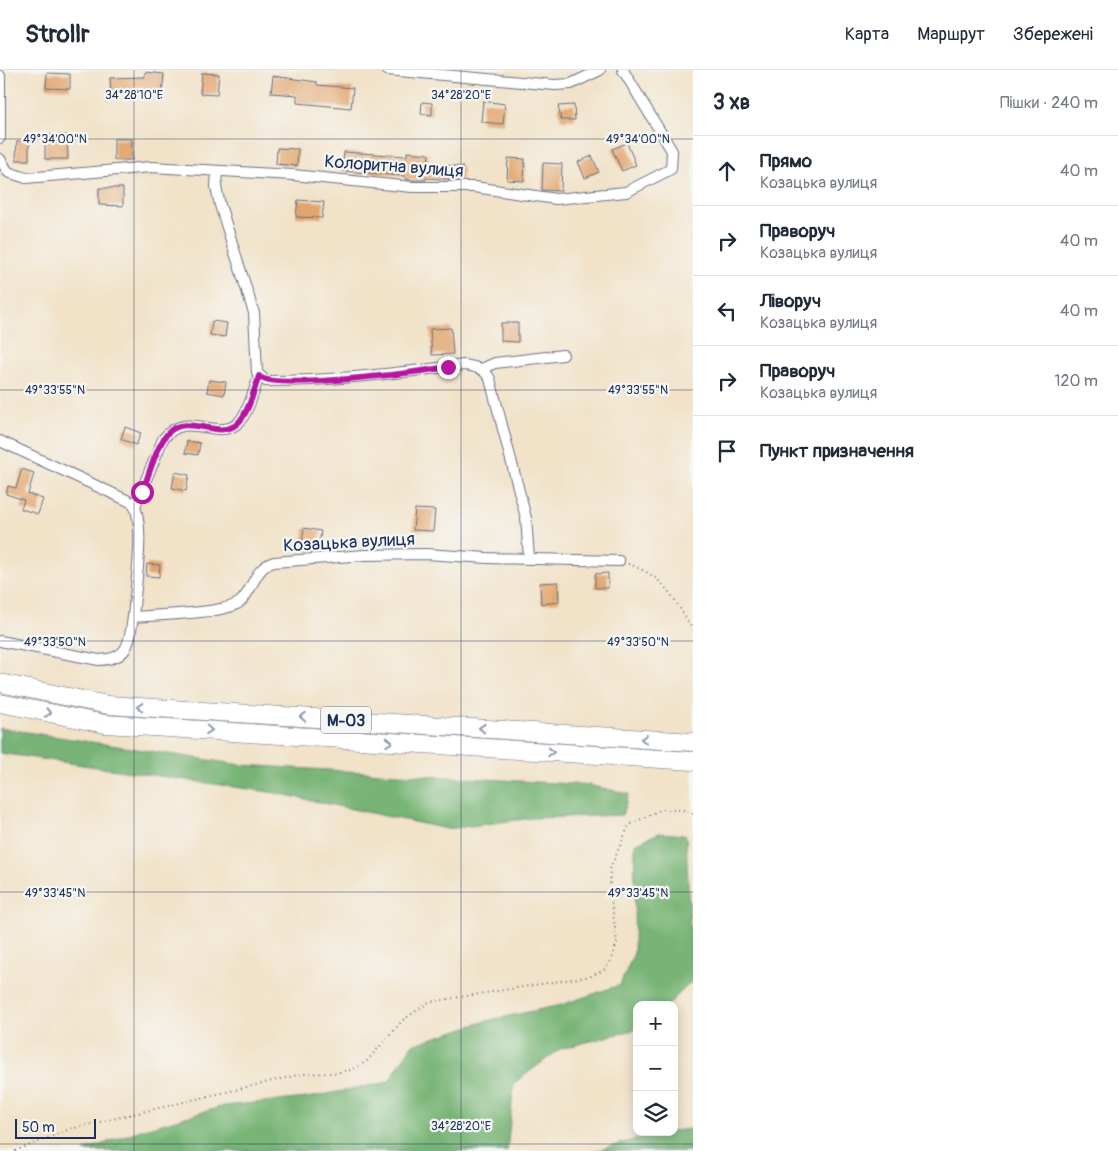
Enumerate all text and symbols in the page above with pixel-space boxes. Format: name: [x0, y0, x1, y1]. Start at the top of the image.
text: Strollr: [25, 20, 90, 49]
text: Карта: [845, 23, 889, 46]
text: Маршрут: [917, 23, 985, 46]
text: Збережені: [1013, 23, 1093, 46]
text: 34°28'10"E: [105, 88, 163, 103]
text: 34°28'20"E: [431, 88, 491, 103]
text: 3 хв: [713, 89, 750, 116]
text: Пішки · 240 m: [1000, 93, 1098, 113]
text: 49°34'00"N: [23, 132, 87, 147]
text: 49°34'00"N: [606, 132, 670, 147]
text: Прямо: [760, 149, 812, 173]
street label: Колоритна вулиця: [323, 150, 464, 183]
icon: ahead: [713, 157, 741, 185]
text: 40 m: [1060, 161, 1098, 181]
text: Козацька вулиця: [760, 173, 877, 193]
text: Праворуч: [760, 219, 835, 243]
icon: right: [713, 227, 741, 255]
text: 40 m: [1060, 231, 1098, 251]
text: Козацька вулиця: [760, 243, 877, 263]
text: Ліворуч: [760, 289, 821, 313]
icon: left: [713, 297, 741, 325]
text: 40 m: [1060, 301, 1098, 321]
text: Козацька вулиця: [760, 313, 877, 333]
route end: [437, 356, 460, 379]
text: Праворуч: [760, 359, 835, 383]
icon: right: [713, 367, 741, 395]
text: 120 m: [1054, 371, 1098, 391]
text: 49°33'55"N: [25, 383, 85, 398]
text: 49°33'55"N: [608, 383, 668, 398]
text: Козацька вулиця: [760, 383, 877, 403]
icon: arrive: [713, 437, 741, 465]
text: Пункт призначення: [760, 439, 914, 463]
route start: [131, 481, 154, 504]
street label: Козацька вулиця: [283, 528, 416, 557]
text: 49°33'50"N: [24, 635, 86, 650]
text: 49°33'50"N: [607, 635, 669, 650]
one-way arrow: [136, 702, 144, 713]
road number: М-03: [321, 706, 371, 734]
one-way arrow: [43, 707, 52, 717]
one-way arrow: [298, 712, 306, 723]
one-way arrow: [478, 723, 486, 734]
one-way arrow: [205, 725, 213, 736]
one-way arrow: [640, 733, 648, 744]
one-way arrow: [385, 736, 393, 747]
one-way arrow: [547, 746, 555, 757]
text: 49°33'45"N: [25, 886, 85, 901]
text: 49°33'45"N: [608, 886, 668, 901]
map controls: [633, 1001, 678, 1136]
button: +: [633, 1001, 678, 1046]
button: −: [633, 1046, 678, 1091]
button: layers: [633, 1091, 678, 1136]
scale bar: [15, 1116, 96, 1139]
text: 50 m: [22, 1119, 55, 1136]
text: 34°28'20"E: [431, 1119, 491, 1134]

